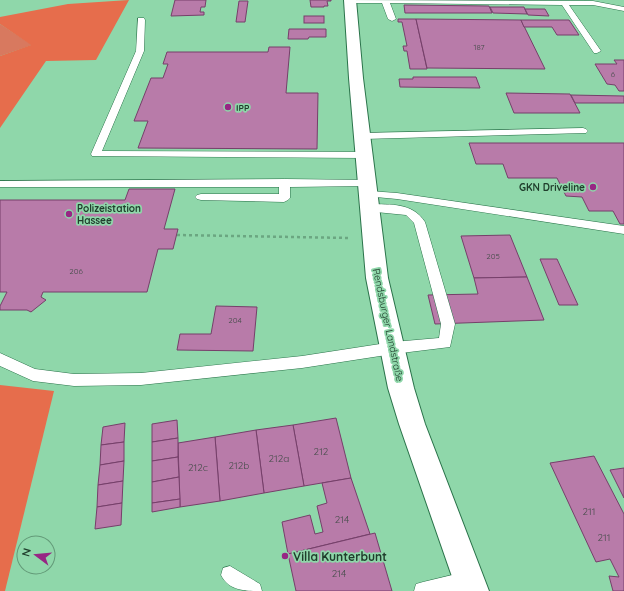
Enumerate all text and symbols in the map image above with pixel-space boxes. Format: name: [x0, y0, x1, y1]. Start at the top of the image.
house number: 187: [473, 42, 485, 52]
house number: 6: [611, 69, 616, 79]
marker: IPP: [223, 102, 233, 112]
place label: IPP: [236, 102, 250, 113]
place label: GKN Driveline: [519, 181, 585, 194]
marker: GKN Driveline: [588, 182, 598, 192]
place label: Polizeistation Hassee: [77, 202, 141, 227]
marker: Polizeistation Hassee: [64, 209, 74, 219]
house number: 205: [486, 251, 500, 261]
house number: 206: [69, 266, 83, 276]
street label: Rendsburger Landstraße: [370, 267, 406, 383]
house number: 204: [228, 315, 242, 325]
house number: 212: [314, 445, 329, 458]
house number: 212a: [269, 452, 289, 465]
house number: 212b: [229, 459, 249, 472]
house number: 212c: [188, 461, 208, 474]
house number: 211: [583, 505, 595, 518]
house number: 214: [335, 513, 349, 526]
house number: 211: [598, 531, 610, 544]
north arrow: [16, 535, 56, 575]
text: N: [19, 546, 34, 558]
place label: Villa Kunterbunt: [293, 549, 387, 564]
marker: Villa Kunterbunt: [280, 551, 290, 561]
house number: 214: [332, 567, 346, 580]

